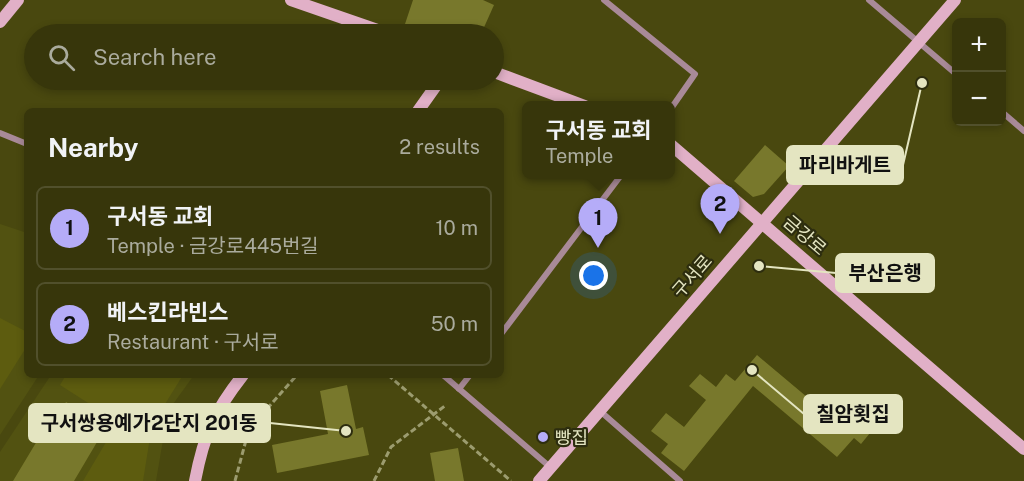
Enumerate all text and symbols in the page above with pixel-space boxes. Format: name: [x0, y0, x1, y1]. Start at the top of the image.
map controls: [952, 18, 1006, 126]
button: +: [952, 18, 1006, 72]
search box: [24, 24, 504, 90]
icon: search: [45, 41, 78, 74]
text: Search here: [93, 44, 217, 70]
button: −: [952, 72, 1006, 126]
popup: [522, 101, 675, 179]
text: 구서동 교회: [545, 117, 652, 143]
text: Nearby: [48, 132, 138, 163]
text: 2 results: [399, 135, 480, 159]
text: Temple: [545, 144, 613, 168]
callout: 파리바게트: [787, 146, 903, 184]
text: 파리바게트: [799, 153, 891, 177]
pin: 2: [700, 184, 740, 234]
pin: 1: [578, 198, 618, 248]
text: 구서동 교회: [107, 203, 213, 229]
street label: 금강로: [779, 211, 831, 259]
text: 1: [65, 216, 74, 240]
text: 10 m: [435, 216, 478, 240]
text: Temple · 금강로445번길: [107, 234, 319, 258]
street label: 구서로: [668, 250, 716, 302]
callout: 부산은행: [836, 254, 934, 292]
your location: [579, 261, 608, 290]
text: 부산은행: [848, 261, 922, 285]
text: 베스킨라빈스: [107, 299, 228, 325]
text: 2: [63, 312, 76, 336]
text: 50 m: [431, 312, 478, 336]
text: Restaurant · 구서로: [107, 330, 279, 354]
callout: 칠암횟집: [804, 395, 902, 433]
text: 칠암횟집: [816, 402, 890, 426]
callout: 구서쌍용예가2단지 201동: [29, 404, 270, 442]
text: 구서쌍용예가2단지 201동: [41, 411, 257, 435]
place label: 빵집: [555, 427, 588, 448]
marker: 빵집: [536, 430, 550, 444]

